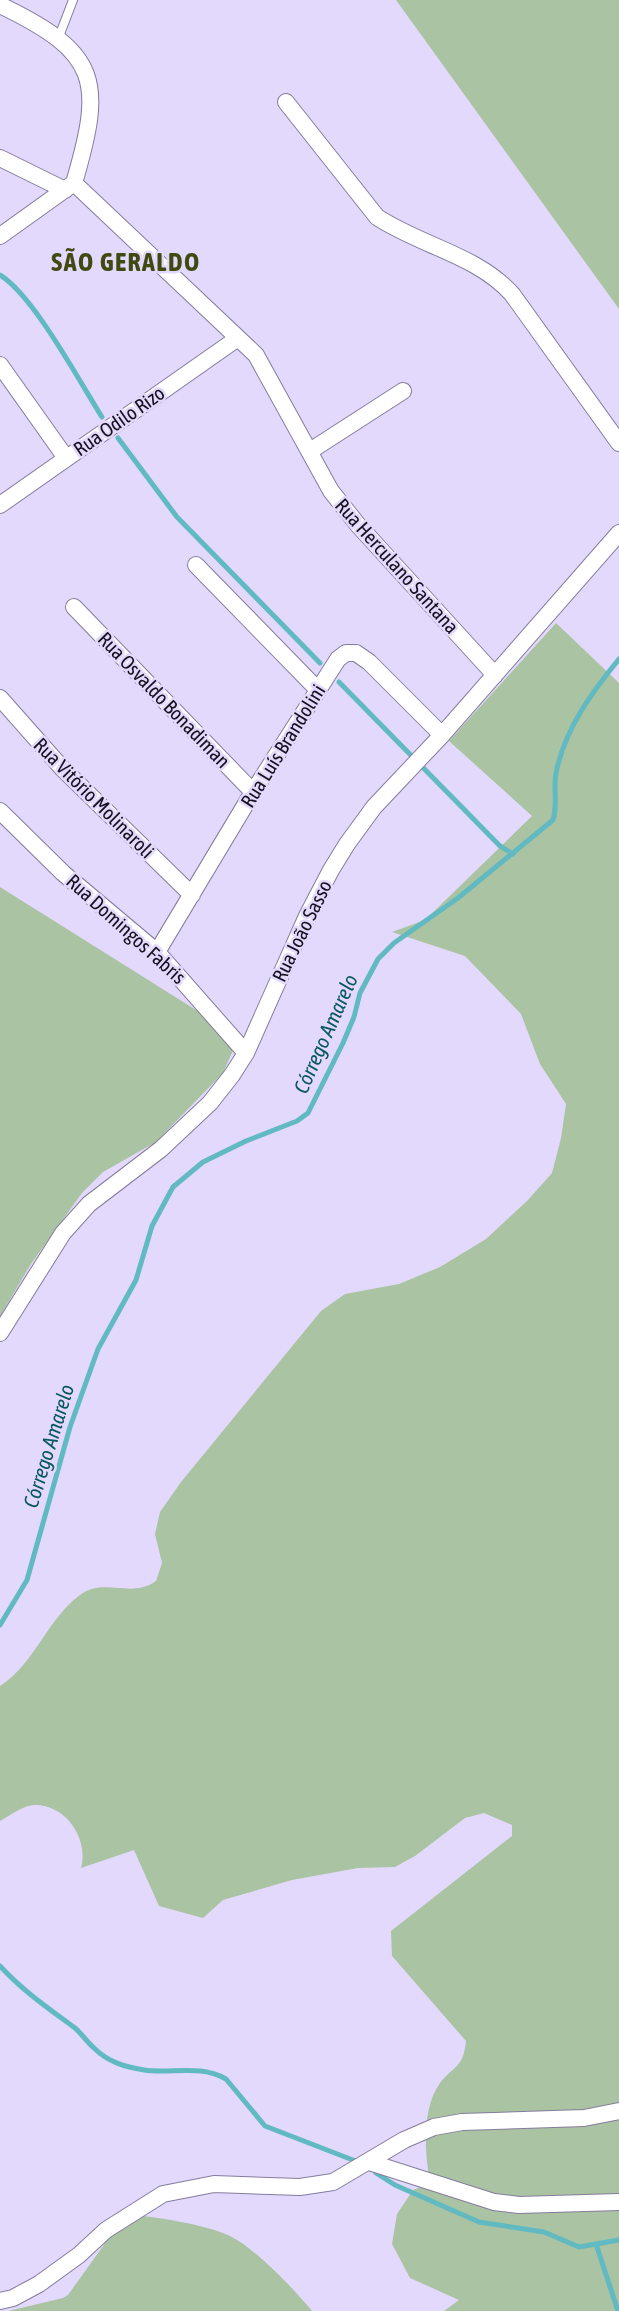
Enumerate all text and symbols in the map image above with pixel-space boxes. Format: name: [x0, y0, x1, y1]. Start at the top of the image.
district label: SÃO GERALDO: [51, 247, 201, 277]
street label: Rua Odilo Rizo: [69, 381, 169, 460]
street label: Rua Herculano Santana: [331, 494, 464, 638]
street label: Rua Osvaldo Bonadiman: [94, 627, 235, 772]
street label: Rua Luís Brandolini: [236, 680, 330, 811]
street label: Rua Vitório Molinaroli: [29, 733, 159, 863]
street label: Rua Domingos Fabris: [62, 869, 191, 988]
street label: Rua João Sasso: [267, 876, 336, 985]
water label: Córrego Amarelo: [288, 970, 362, 1097]
water label: Córrego Amarelo: [18, 1381, 78, 1510]

